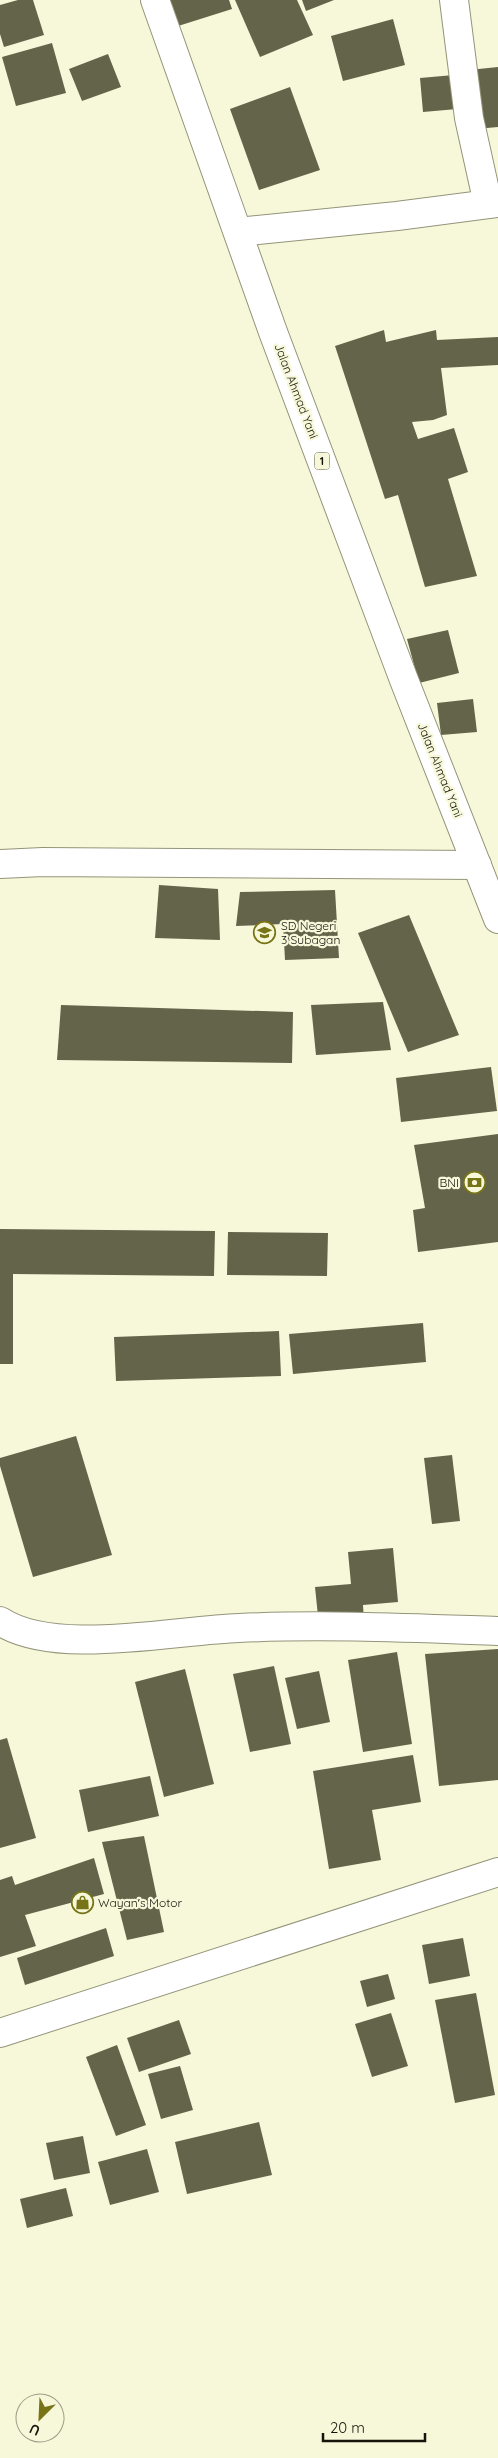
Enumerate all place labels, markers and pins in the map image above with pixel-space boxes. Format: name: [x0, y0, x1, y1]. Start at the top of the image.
place label: SD Negeri 3 Subagan: [281, 918, 340, 947]
school or university icon: SD Negeri 3 Subagan: [253, 921, 277, 945]
bank icon: BNI: [463, 1171, 487, 1195]
place label: BNI: [439, 1175, 459, 1190]
shop icon: Wayan's Motor: [70, 1891, 94, 1915]
place label: Wayan's Motor: [98, 1895, 182, 1910]

